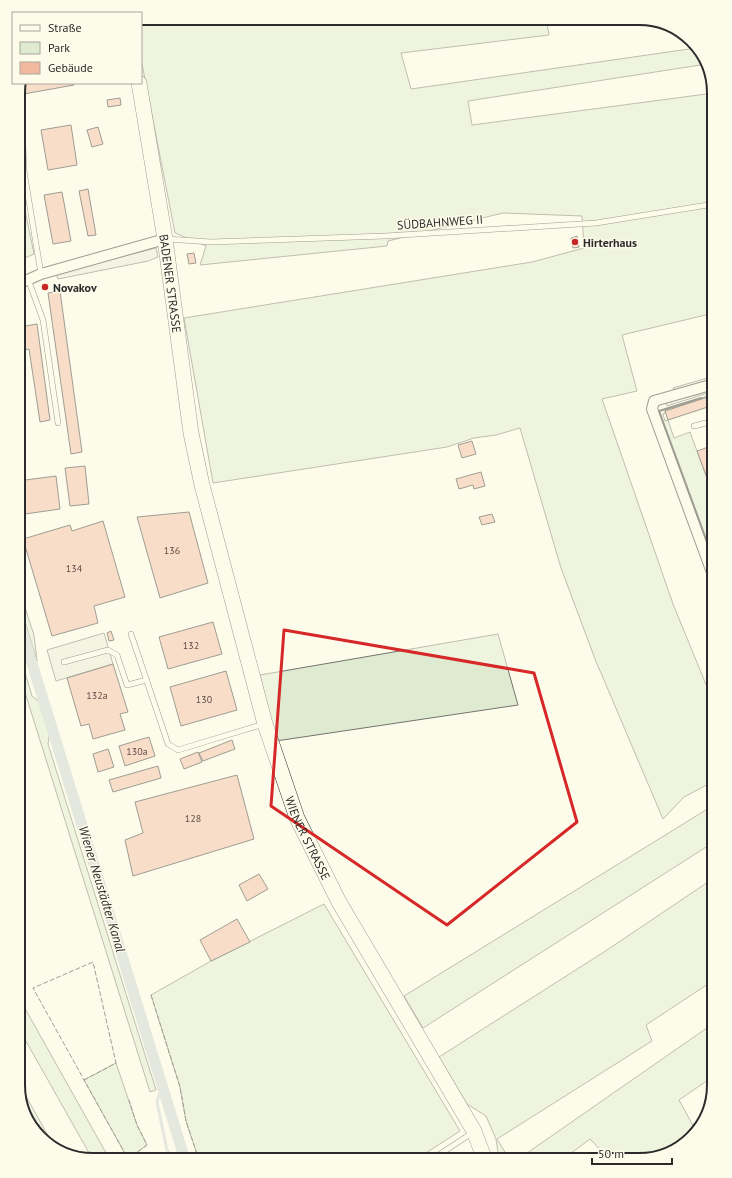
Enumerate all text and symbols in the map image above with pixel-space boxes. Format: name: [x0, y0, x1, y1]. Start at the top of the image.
legend: [12, 12, 142, 84]
text: Straße: [48, 20, 82, 35]
text: Park: [48, 40, 70, 55]
text: Gebäude: [48, 60, 93, 75]
street label: SÜDBAHNWEG II: [397, 212, 483, 232]
street label: BADENER STRASSE: [157, 233, 185, 334]
place label: Hirterhaus: [583, 235, 637, 250]
marker: Hirterhaus: [570, 237, 580, 247]
place label: Novakov: [53, 280, 97, 295]
marker: Novakov: [40, 282, 50, 292]
house number: 136: [164, 544, 180, 557]
house number: 134: [66, 562, 83, 575]
house number: 132: [183, 639, 199, 652]
house number: 132a: [86, 689, 108, 702]
house number: 130: [196, 693, 213, 706]
house number: 130a: [126, 745, 148, 758]
street label: WIENER STRASSE: [283, 794, 334, 882]
house number: 128: [185, 812, 201, 825]
water label: Wiener Neustädter Kanal: [75, 824, 129, 955]
scale bar: [592, 1140, 672, 1166]
text: 50 m: [598, 1146, 624, 1161]

